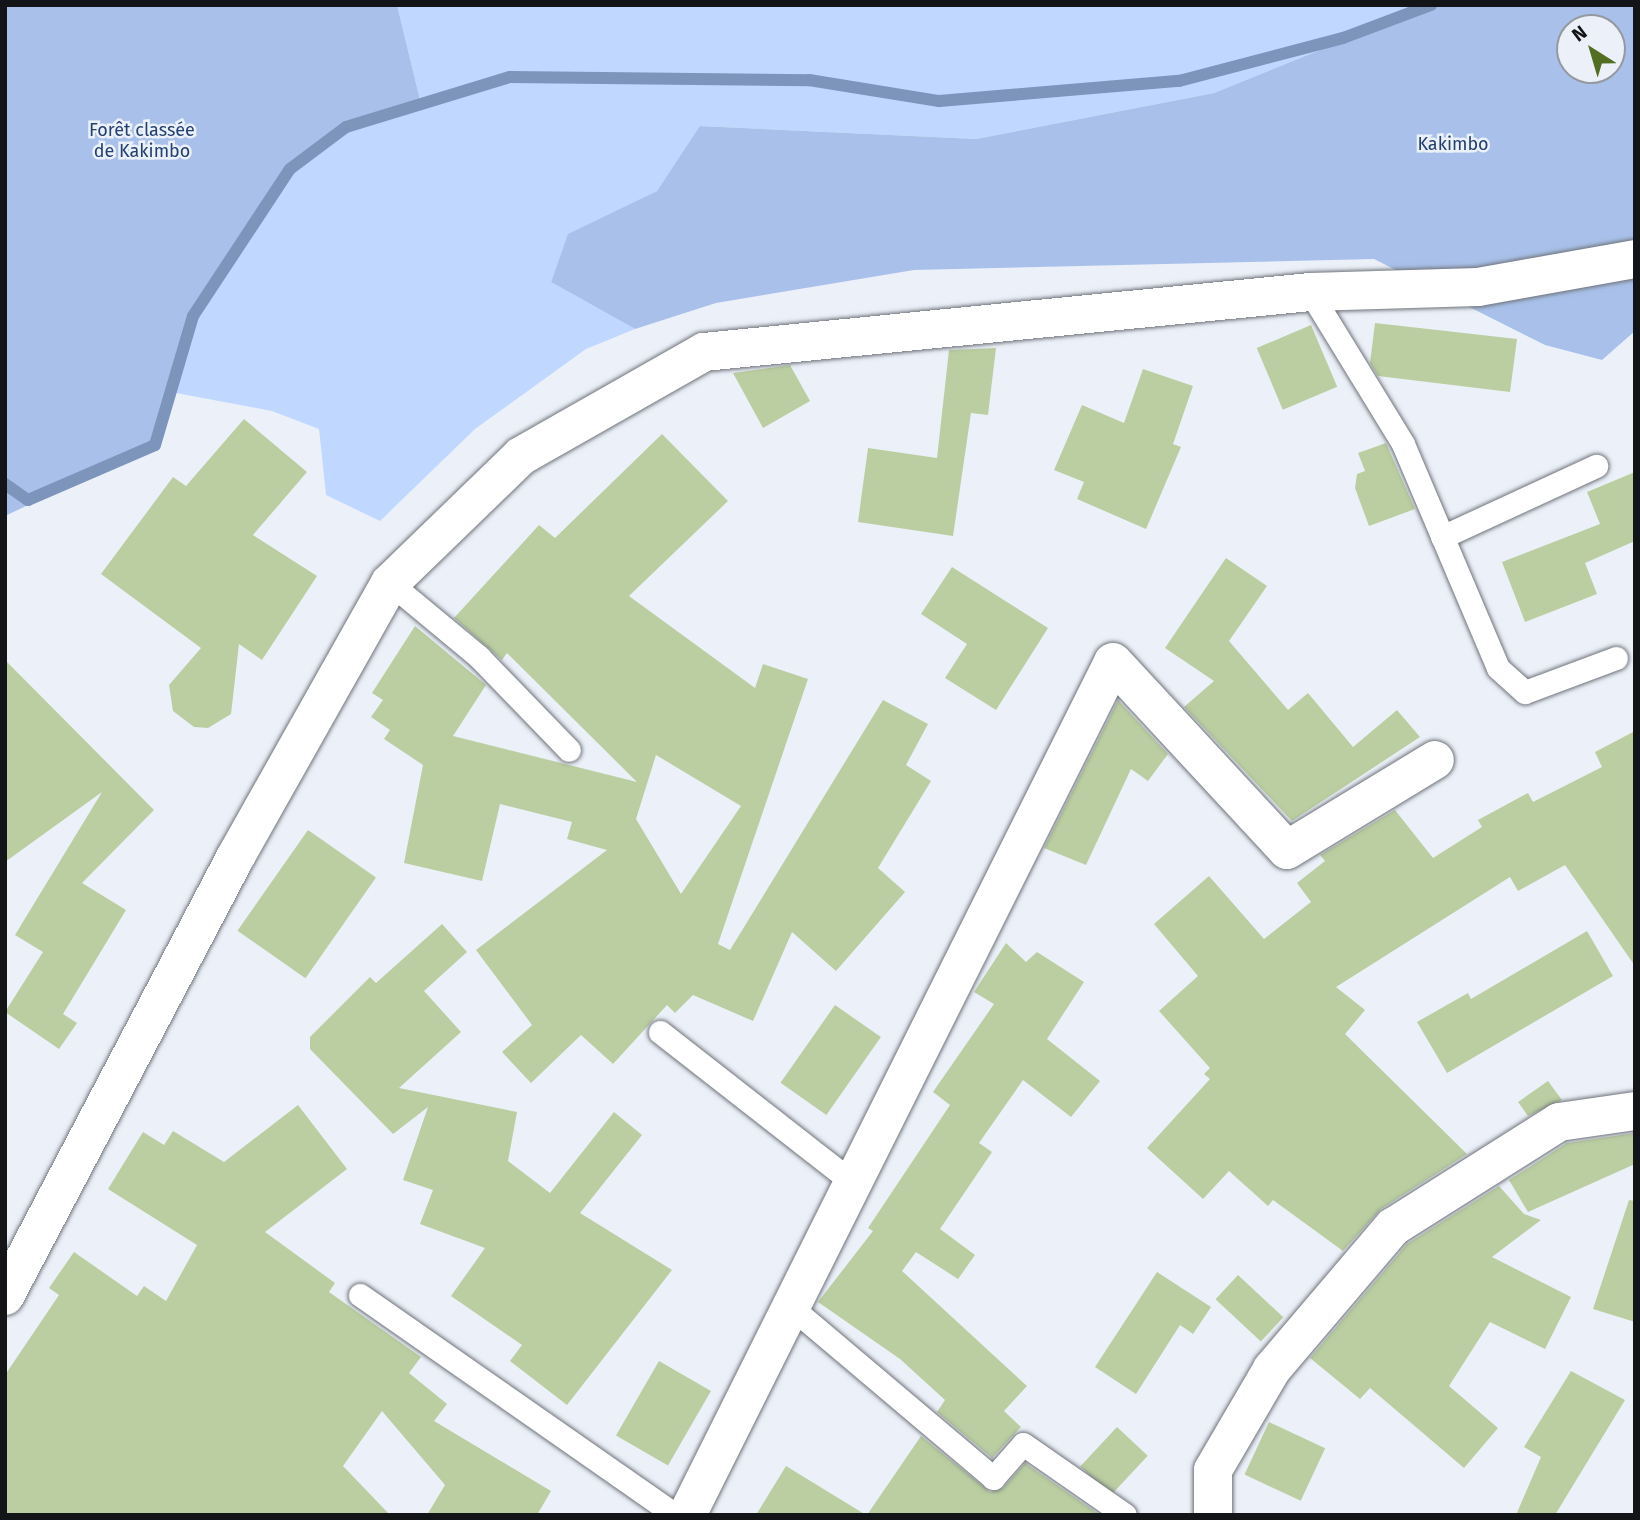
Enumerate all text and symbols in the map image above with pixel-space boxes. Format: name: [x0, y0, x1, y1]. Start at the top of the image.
north arrow: [1556, 14, 1626, 84]
text: N: [1567, 20, 1591, 46]
park label: Forêt classée de Kakimbo: [89, 120, 195, 162]
park label: Kakimbo: [1417, 133, 1489, 155]

